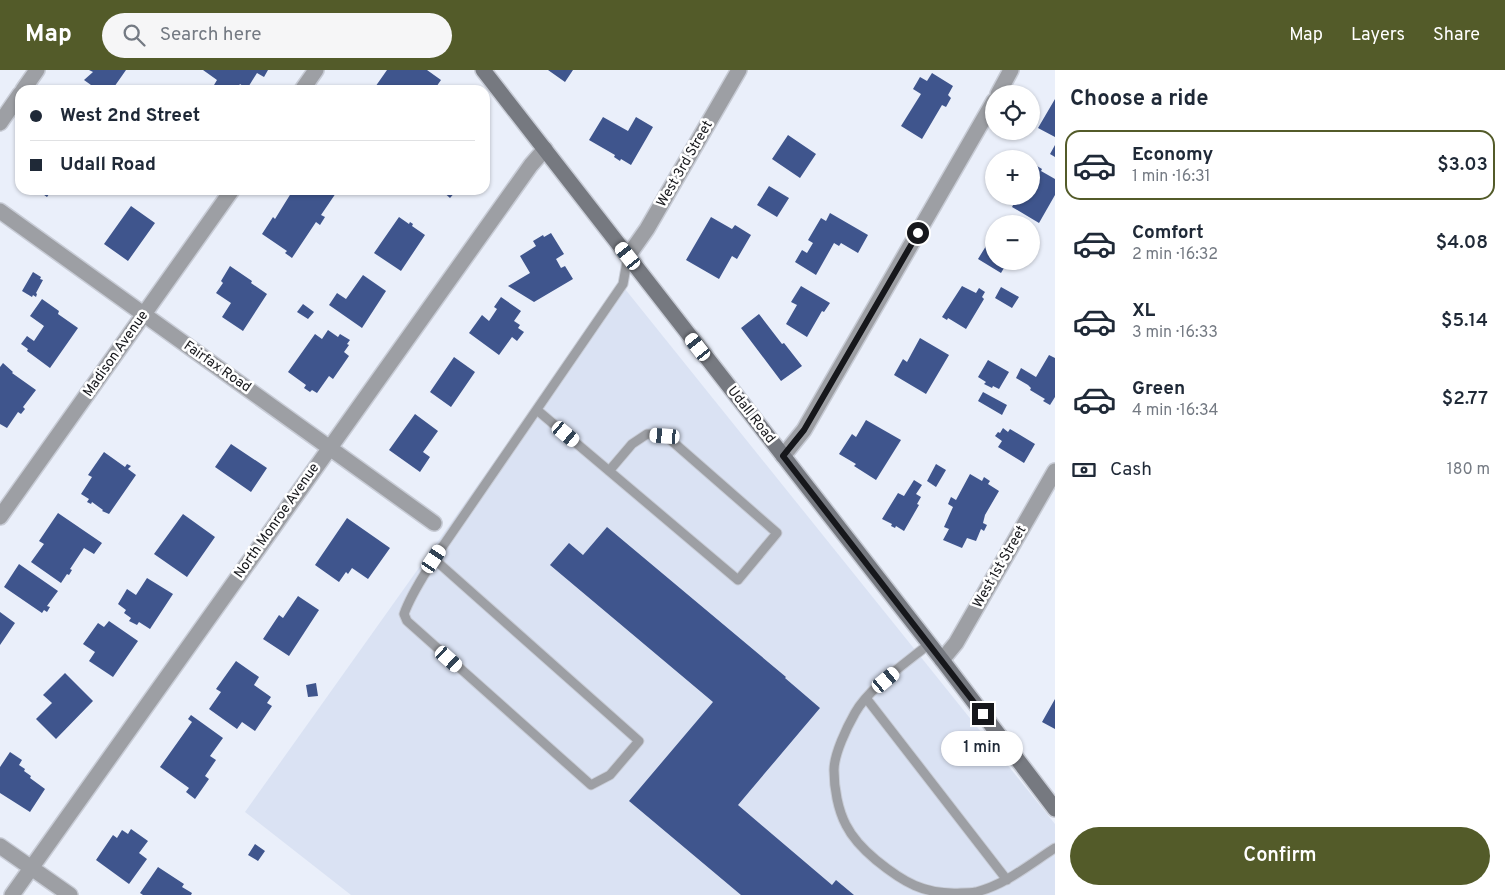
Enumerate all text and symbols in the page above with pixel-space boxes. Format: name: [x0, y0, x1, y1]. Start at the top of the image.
search box: [102, 13, 452, 58]
text: Map: [25, 20, 72, 50]
icon: search: [120, 21, 148, 49]
text: Search here: [160, 23, 261, 47]
text: Map: [1289, 24, 1323, 47]
text: Layers: [1351, 24, 1405, 47]
text: Share: [1433, 24, 1480, 47]
map controls: [985, 85, 1040, 270]
button: locate: [985, 85, 1040, 140]
text: Choose a ride: [1070, 86, 1208, 113]
text: West 2nd Street: [60, 104, 200, 128]
street label: West 3rd Street: [653, 118, 717, 210]
icon: car: [1072, 143, 1117, 188]
text: Economy: [1132, 143, 1213, 167]
button: +: [985, 150, 1040, 205]
text: Udall Road: [60, 153, 156, 177]
text: $3.03: [1437, 153, 1488, 177]
text: 1 min · 16:31: [1132, 167, 1211, 187]
button: −: [985, 215, 1040, 270]
icon: car: [1072, 221, 1117, 266]
text: Comfort: [1132, 221, 1204, 245]
route start: [907, 222, 929, 244]
text: $4.08: [1436, 231, 1488, 255]
car: [612, 240, 643, 272]
text: 2 min · 16:32: [1132, 245, 1218, 265]
icon: car: [1072, 299, 1117, 344]
text: XL: [1132, 299, 1155, 323]
street label: Madison Avenue: [80, 308, 152, 400]
text: $5.14: [1441, 309, 1488, 333]
text: 3 min · 16:33: [1132, 323, 1218, 343]
car: [682, 331, 713, 363]
street label: Fairfax Road: [180, 338, 254, 396]
icon: car: [1072, 377, 1117, 422]
text: Green: [1132, 377, 1185, 401]
street label: Udall Road: [723, 383, 779, 447]
text: $2.77: [1442, 387, 1488, 411]
text: 4 min · 16:34: [1132, 401, 1219, 421]
car: [549, 419, 582, 449]
car: [649, 427, 680, 445]
icon: cash: [1070, 456, 1098, 484]
text: Cash: [1110, 458, 1152, 482]
street label: North Monroe Avenue: [231, 460, 323, 582]
text: 180 m: [1447, 460, 1490, 480]
street label: West 1st Street: [970, 523, 1030, 611]
car: [419, 542, 448, 576]
car: [432, 643, 465, 675]
car: [869, 665, 902, 695]
route end: [972, 703, 994, 725]
callout: 1 min: [942, 732, 1024, 766]
text: 1 min: [963, 738, 1001, 758]
button: Confirm: [1070, 827, 1490, 885]

